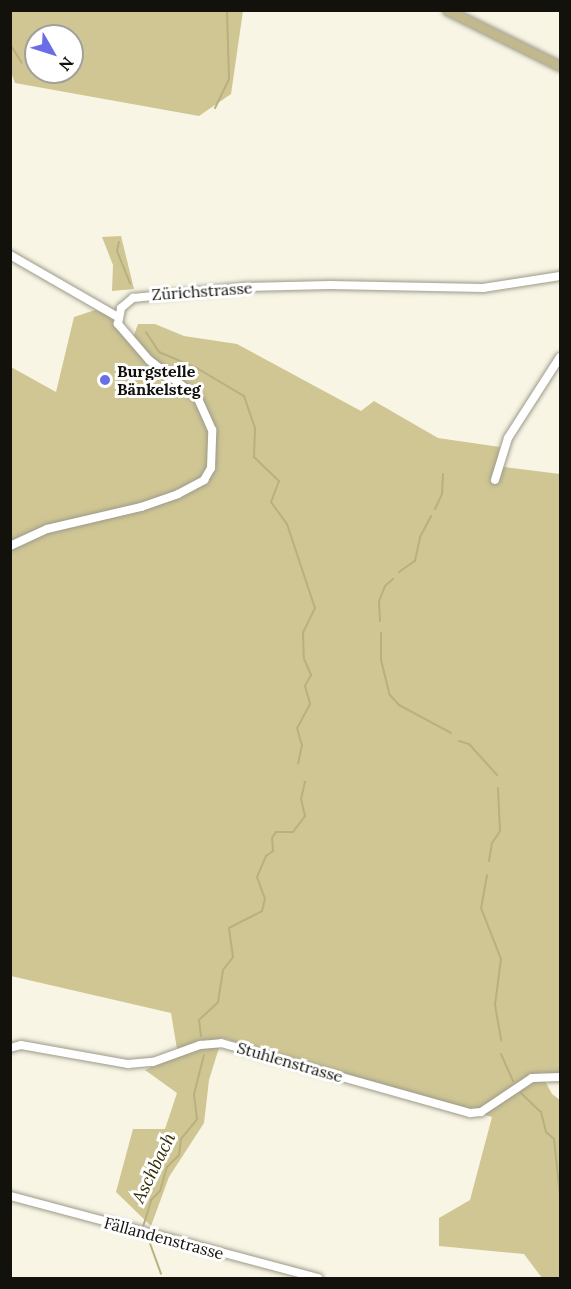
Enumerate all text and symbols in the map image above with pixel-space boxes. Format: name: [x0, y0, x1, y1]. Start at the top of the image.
north arrow: [24, 24, 84, 84]
text: N: [55, 53, 78, 75]
street label: Zürichstrasse: [151, 278, 253, 304]
place label: Burgstelle Bänkelsteg: [117, 361, 201, 399]
marker: Burgstelle Bänkelsteg: [98, 373, 112, 387]
street label: Stuhlenstrasse: [235, 1038, 345, 1086]
water label: Aschbach: [128, 1129, 180, 1207]
street label: Fällandenstrasse: [102, 1213, 226, 1263]

